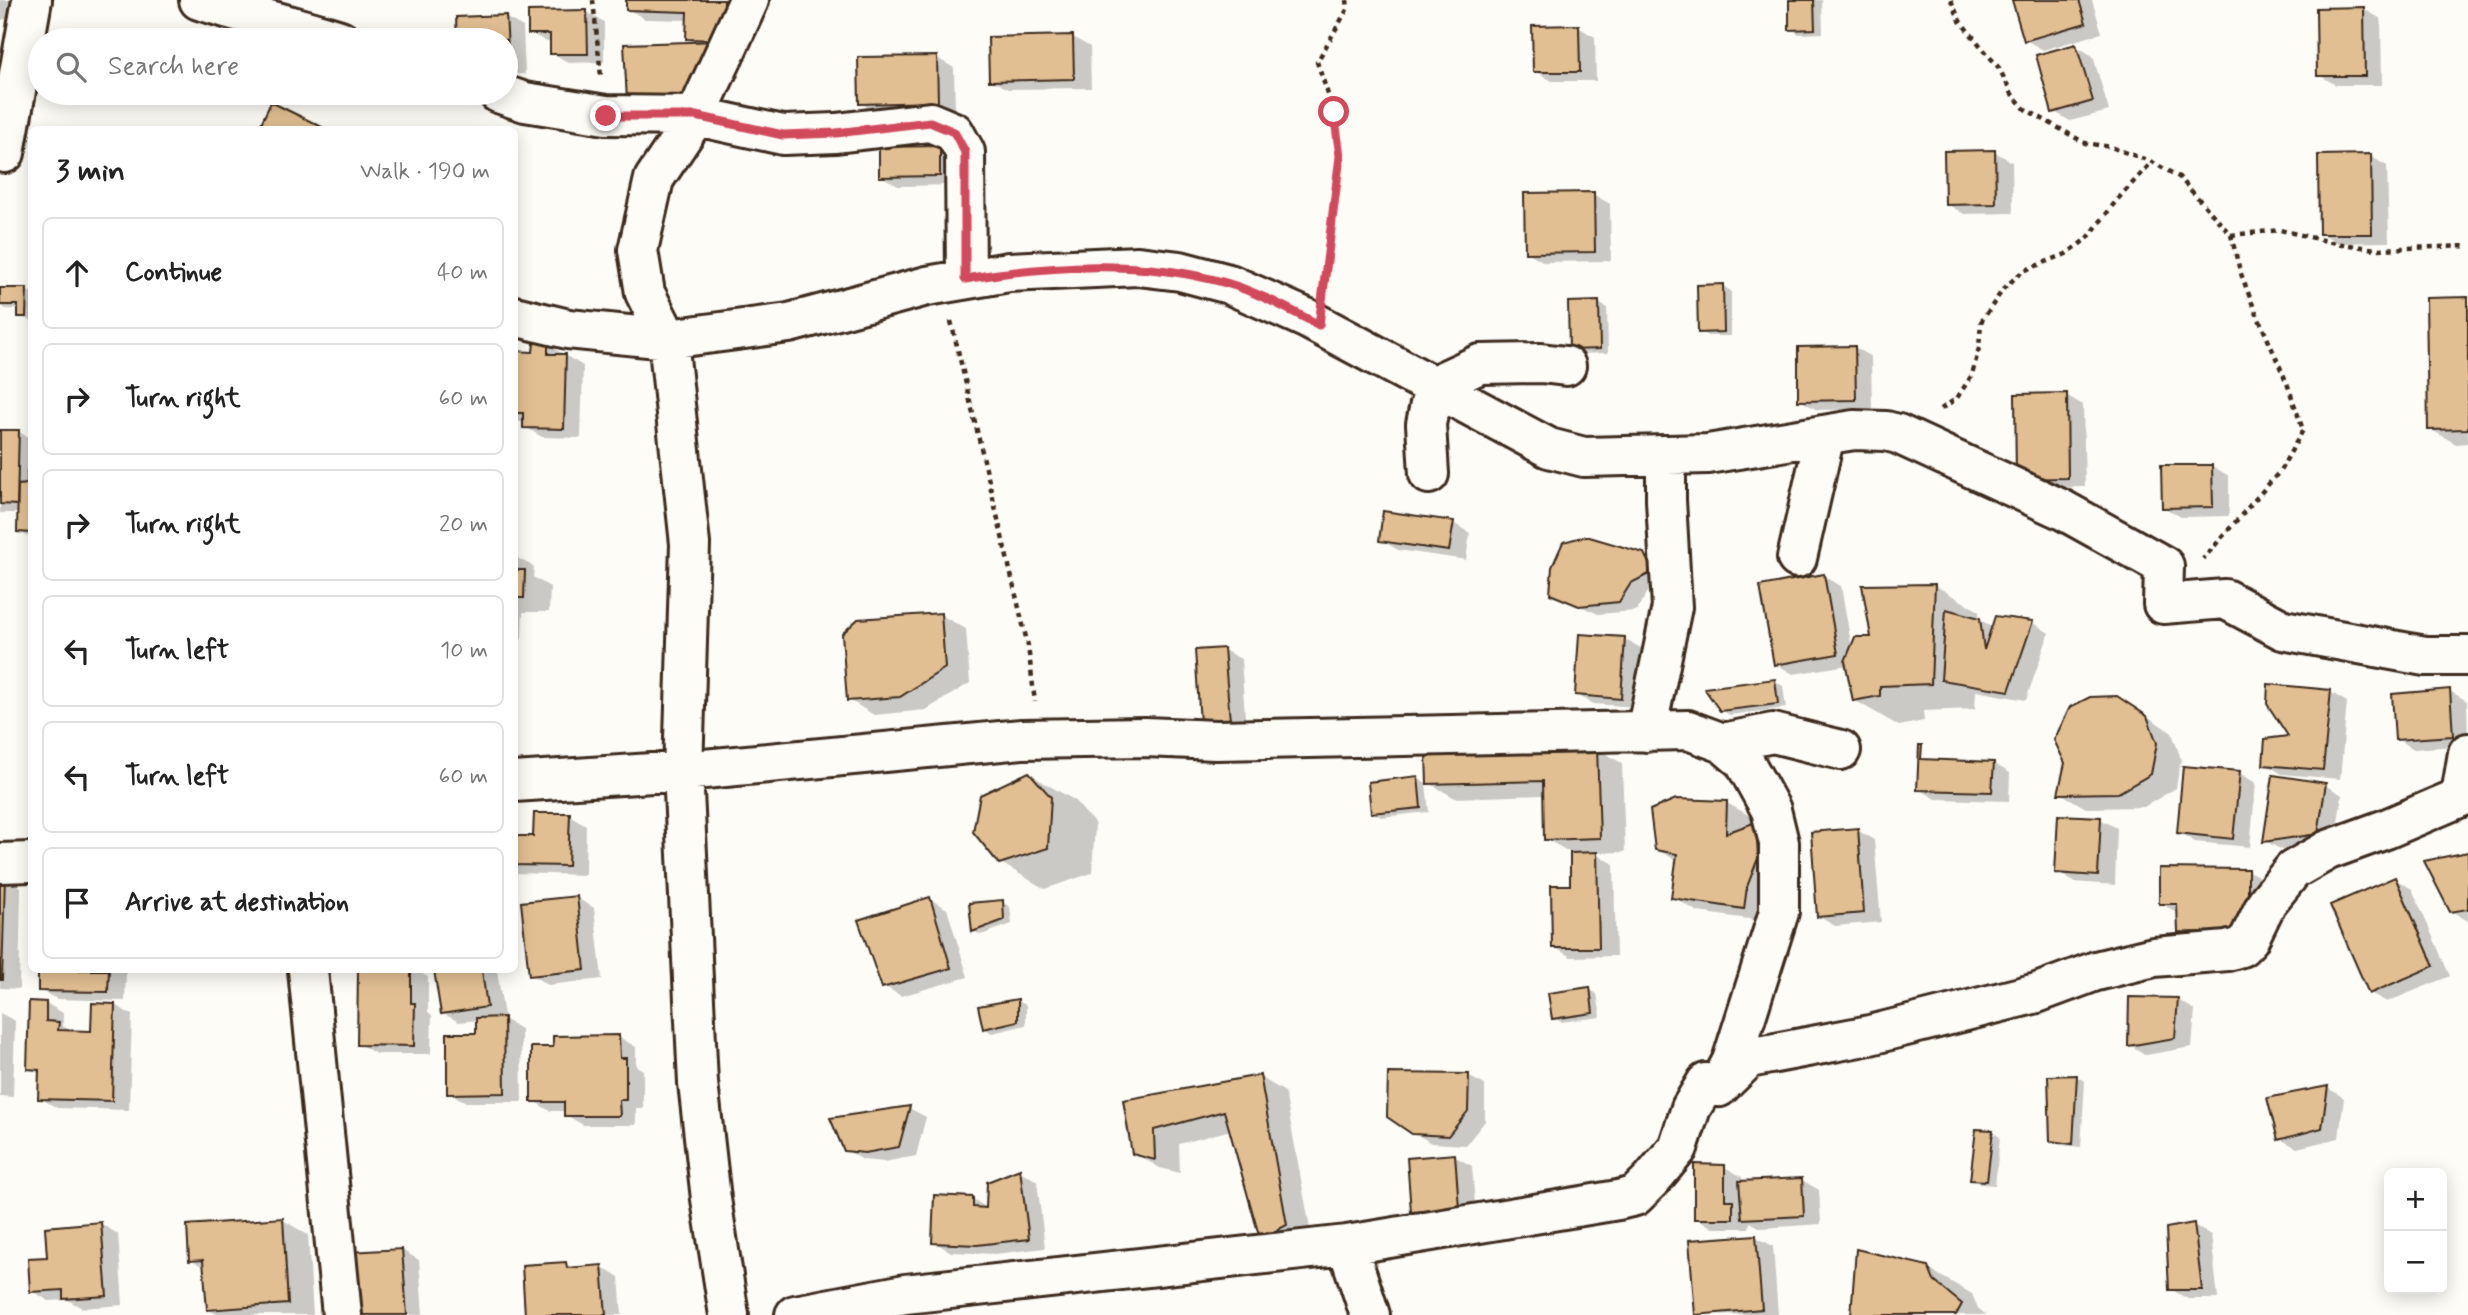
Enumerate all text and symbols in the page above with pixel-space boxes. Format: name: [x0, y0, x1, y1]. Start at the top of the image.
search box: [28, 28, 518, 105]
icon: search: [52, 48, 90, 86]
text: Search here: [108, 50, 239, 84]
route start: [1318, 96, 1349, 127]
route end: [590, 100, 621, 131]
text: 3 min: [56, 152, 125, 191]
text: Walk · 190 m: [360, 157, 490, 187]
icon: ahead: [58, 254, 96, 292]
text: Continue: [125, 256, 222, 290]
text: 40 m: [437, 258, 488, 288]
icon: right: [58, 380, 96, 418]
text: Turn right: [125, 382, 241, 416]
text: 60 m: [439, 384, 488, 414]
icon: right: [58, 506, 96, 544]
text: Turn right: [125, 508, 241, 542]
text: 20 m: [439, 510, 488, 540]
icon: left: [58, 632, 96, 670]
text: Turn left: [125, 634, 229, 668]
text: 10 m: [440, 636, 488, 666]
icon: left: [58, 758, 96, 796]
text: Turn left: [125, 760, 229, 794]
text: 60 m: [439, 762, 488, 792]
icon: arrive: [58, 884, 96, 922]
text: Arrive at destination: [125, 886, 349, 920]
map controls: [2384, 1168, 2447, 1294]
button: +: [2384, 1168, 2447, 1231]
button: −: [2384, 1231, 2447, 1294]

